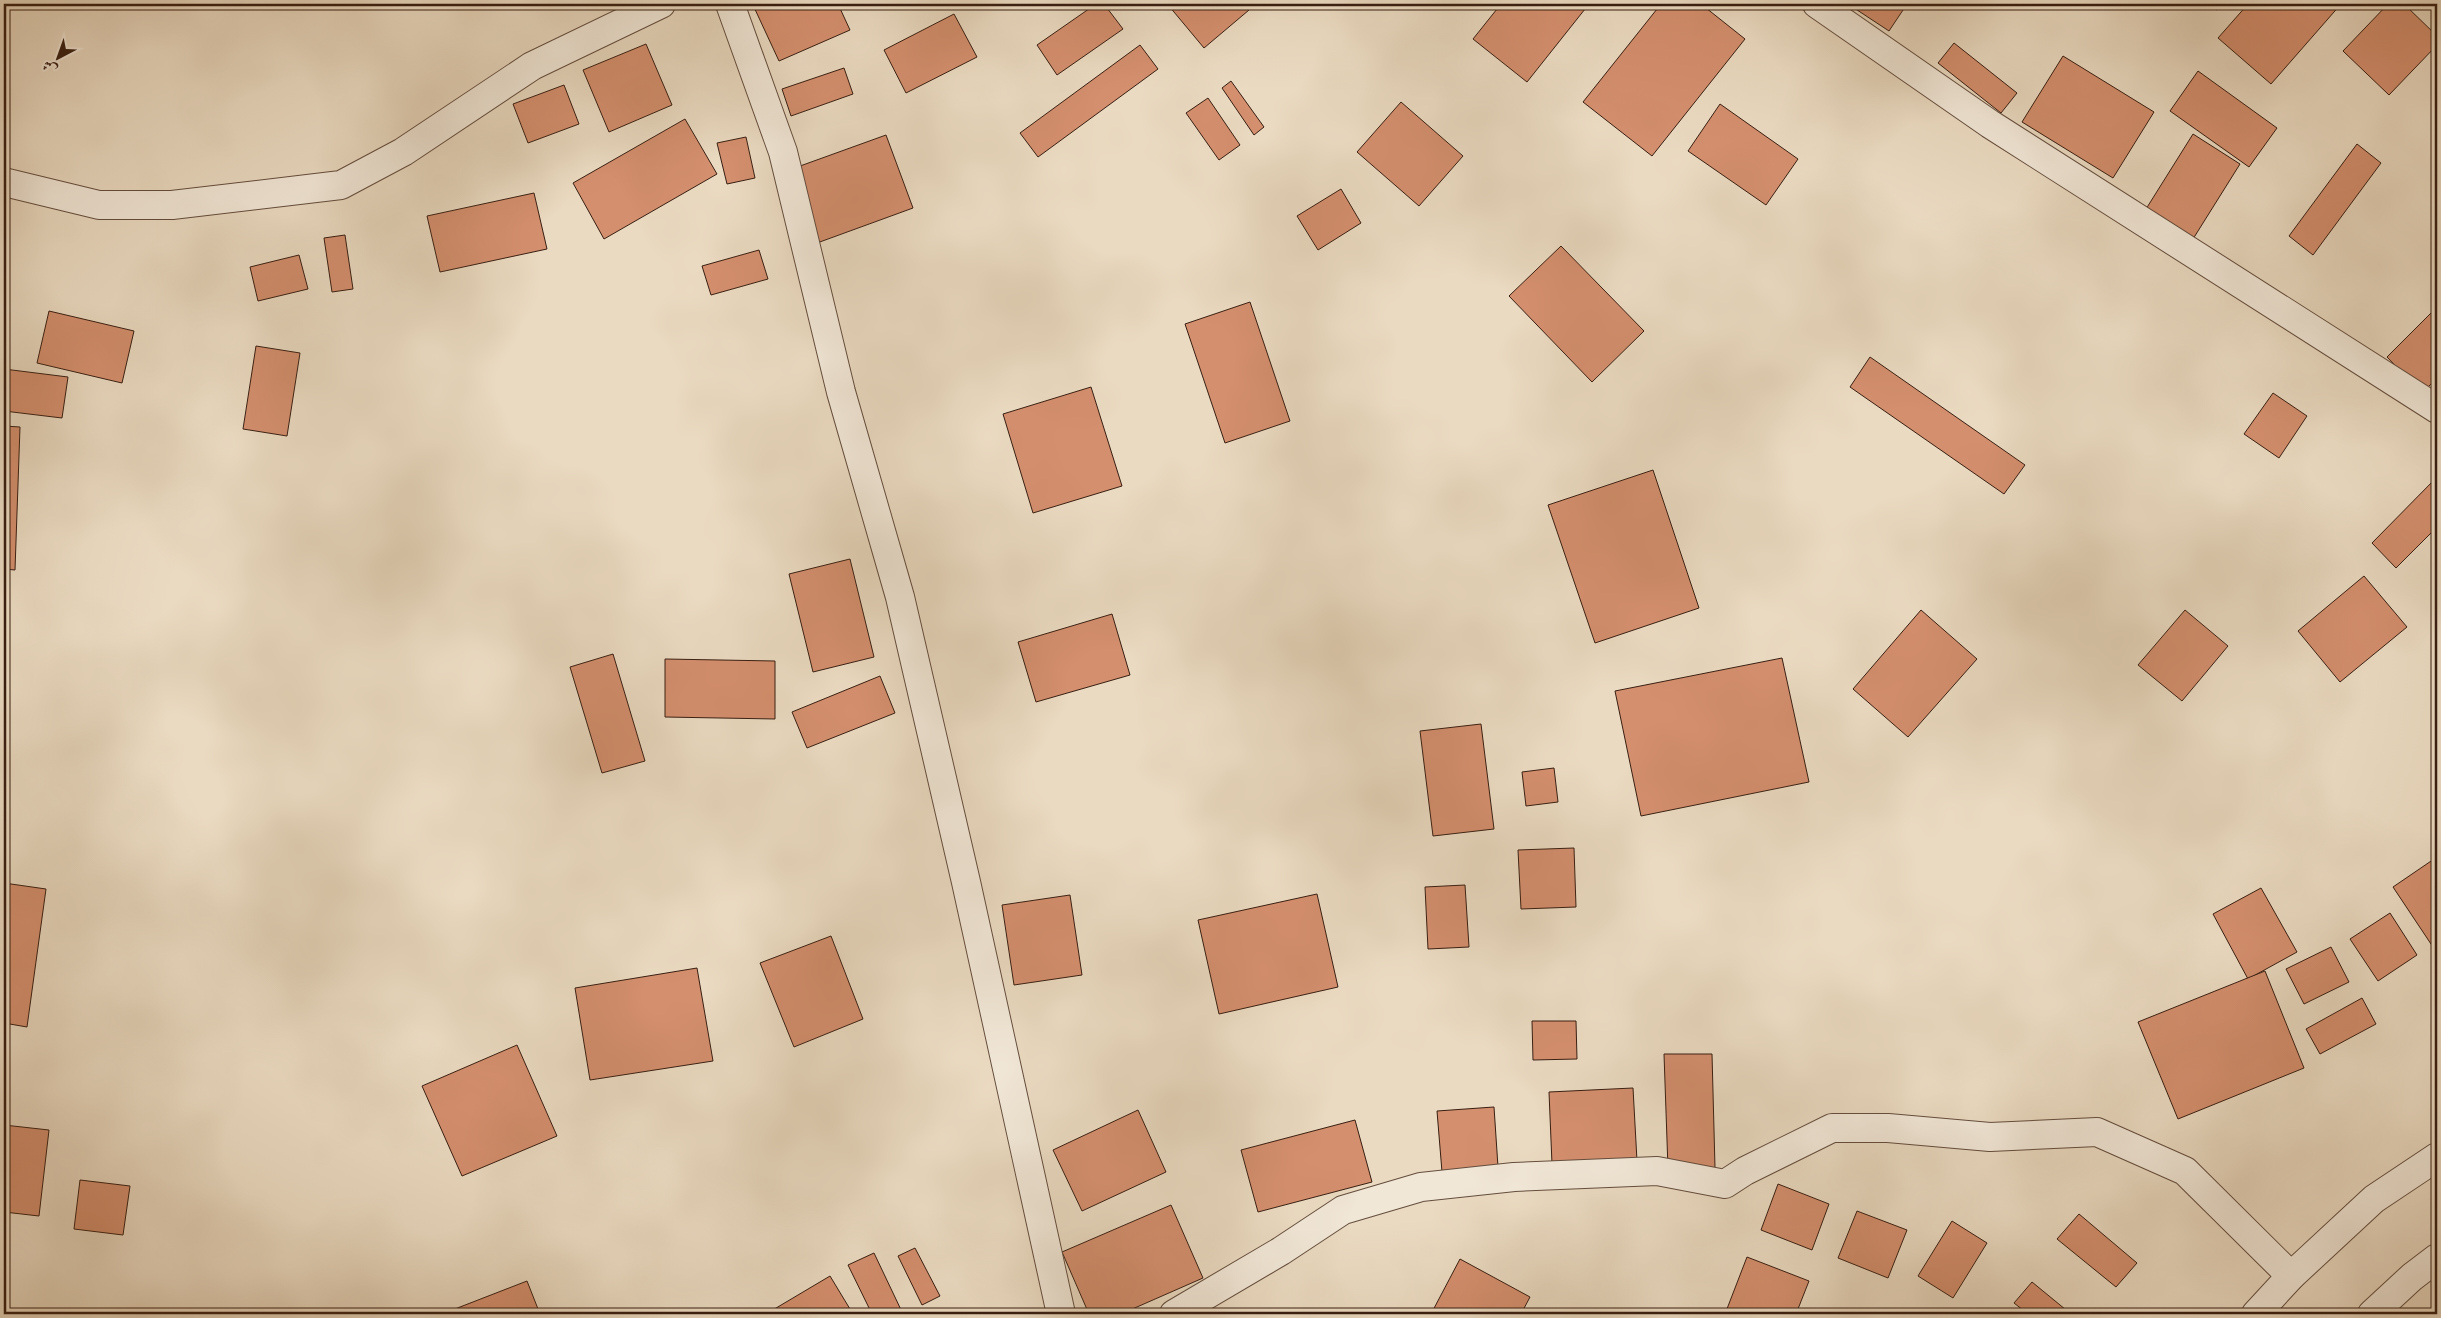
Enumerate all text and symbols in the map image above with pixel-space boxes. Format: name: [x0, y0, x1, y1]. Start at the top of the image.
north arrow: [32, 32, 82, 82]
text: ش: [39, 56, 61, 78]

